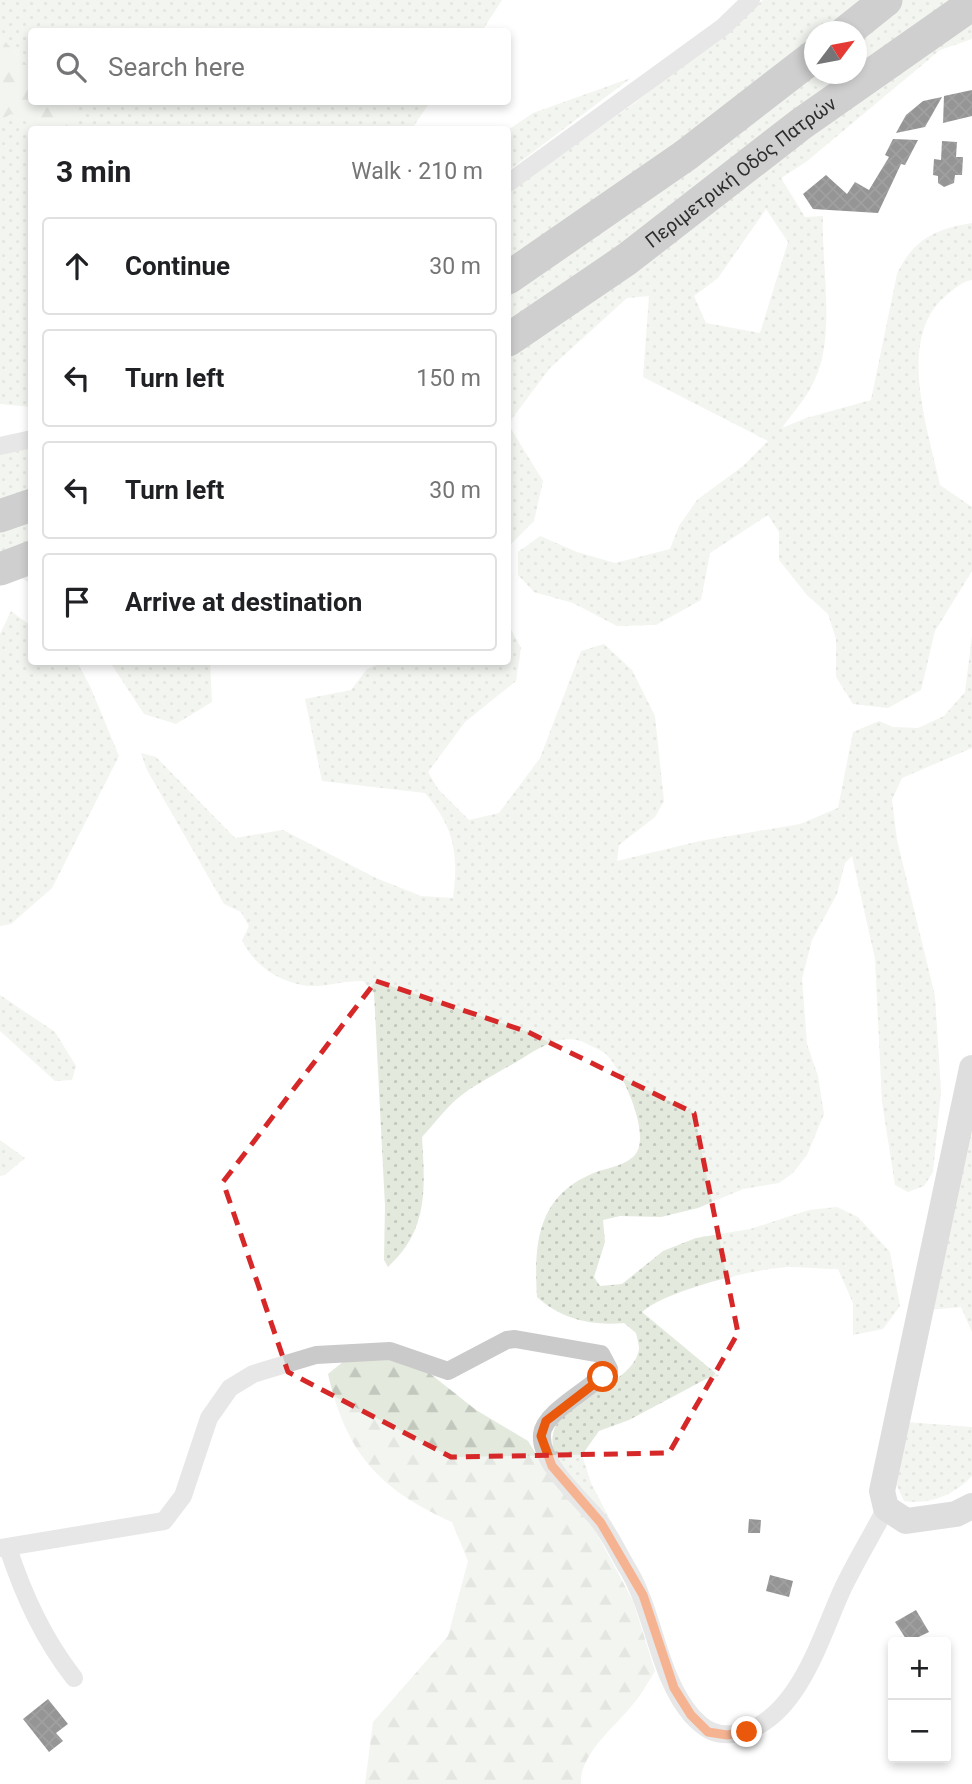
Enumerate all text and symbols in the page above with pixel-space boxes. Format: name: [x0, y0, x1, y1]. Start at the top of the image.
north arrow: [804, 21, 867, 84]
search box: [28, 28, 511, 105]
icon: search: [52, 48, 90, 86]
text: Search here: [108, 52, 245, 82]
street label: Περιμετρική Οδός Πατρών: [641, 92, 841, 253]
text: 3 min: [56, 154, 131, 189]
text: Walk · 210 m: [351, 158, 483, 185]
icon: ahead: [58, 247, 96, 285]
text: Continue: [125, 251, 230, 281]
text: 30 m: [429, 253, 481, 280]
icon: left: [58, 359, 96, 397]
text: Turn left: [125, 363, 224, 393]
text: 150 m: [416, 365, 481, 392]
icon: left: [58, 471, 96, 509]
text: Turn left: [125, 475, 224, 505]
text: 30 m: [429, 477, 481, 504]
icon: arrive: [58, 583, 96, 621]
text: Arrive at destination: [125, 587, 362, 617]
route start: [587, 1361, 618, 1392]
map controls: [888, 1637, 951, 1763]
button: +: [888, 1637, 951, 1700]
button: −: [888, 1700, 951, 1763]
route end: [731, 1716, 762, 1747]

